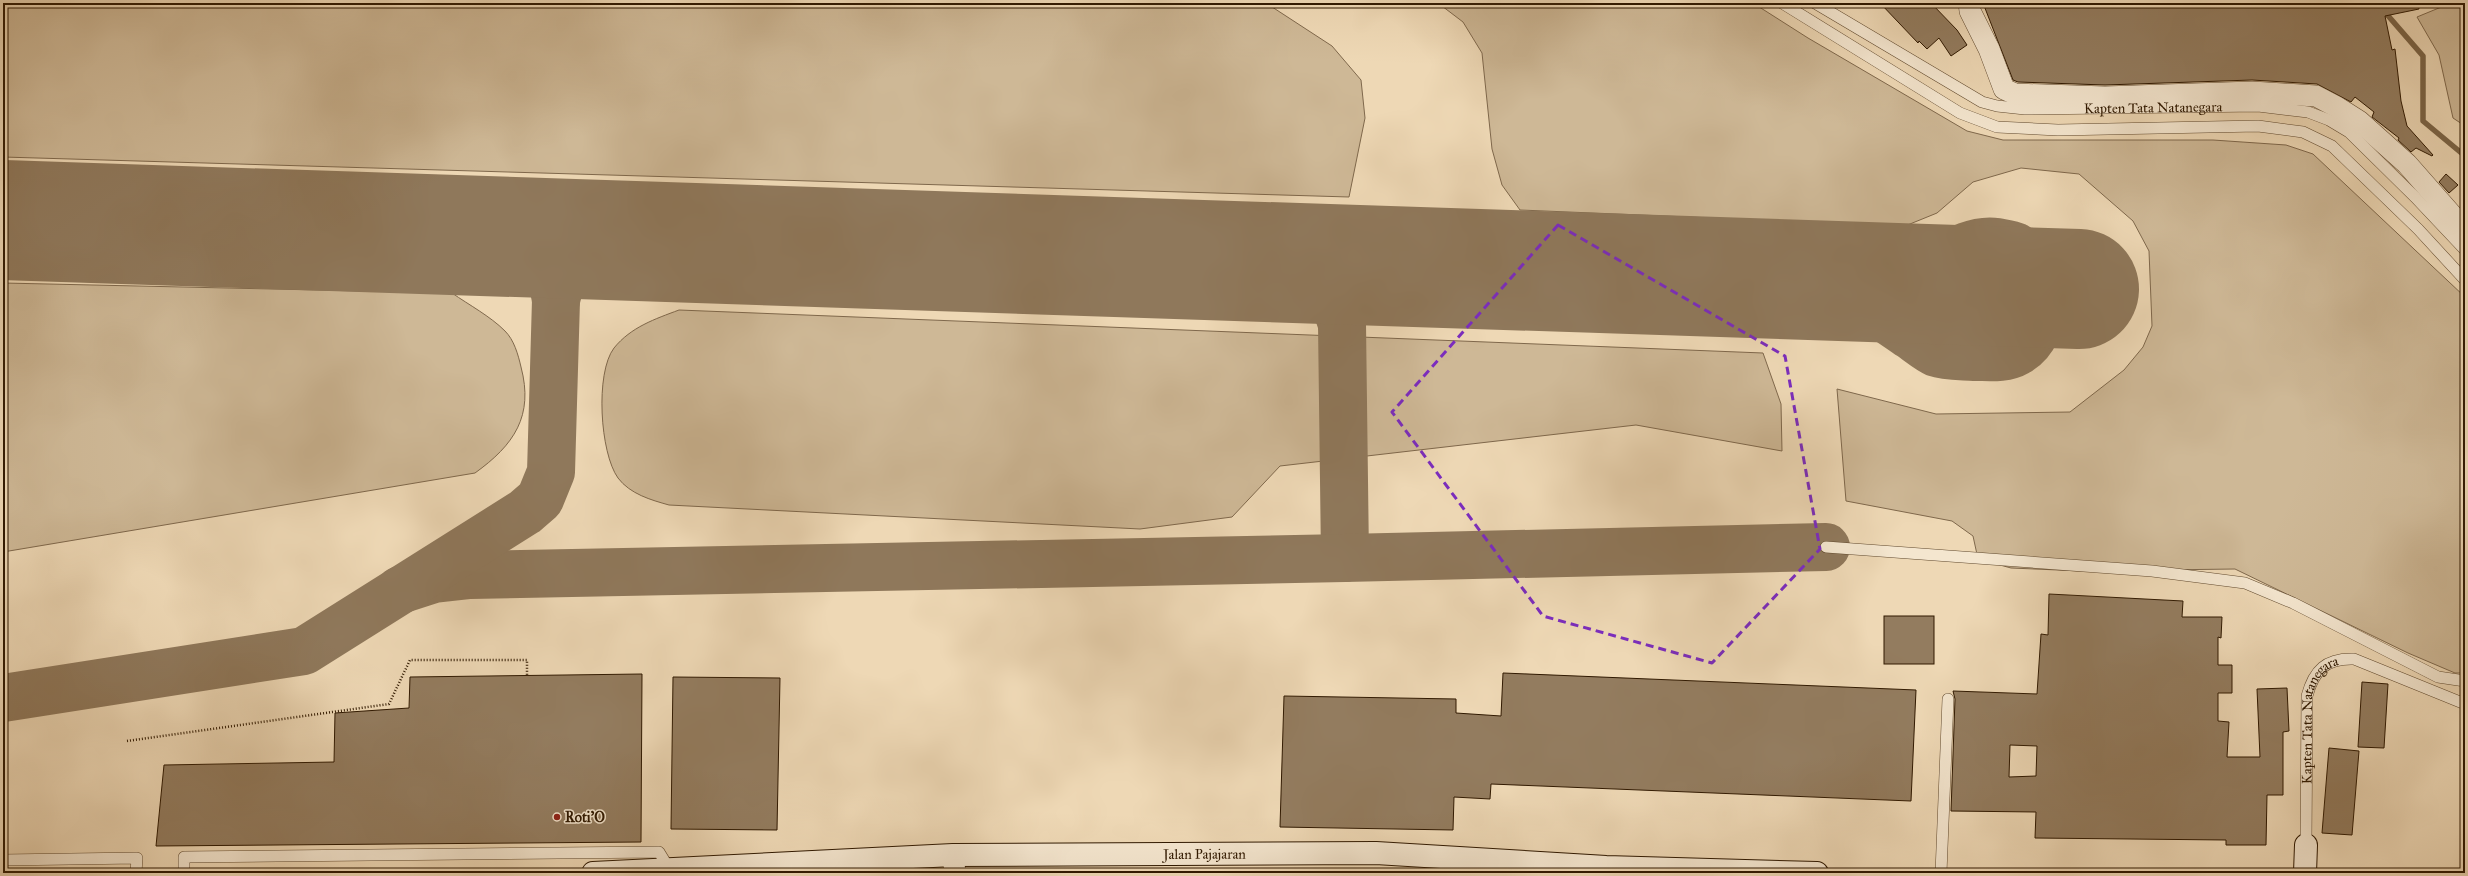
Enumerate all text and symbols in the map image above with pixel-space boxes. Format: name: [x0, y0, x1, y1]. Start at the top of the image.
street label: Kapten Tata Natanegara: [2084, 98, 2223, 117]
street label: Kapten Tata Natanegara: [2298, 652, 2340, 784]
place label: Roti'O: [565, 809, 605, 826]
marker: Roti'O: [552, 812, 562, 822]
street label: Jalan Pajajaran: [1161, 846, 1246, 864]

